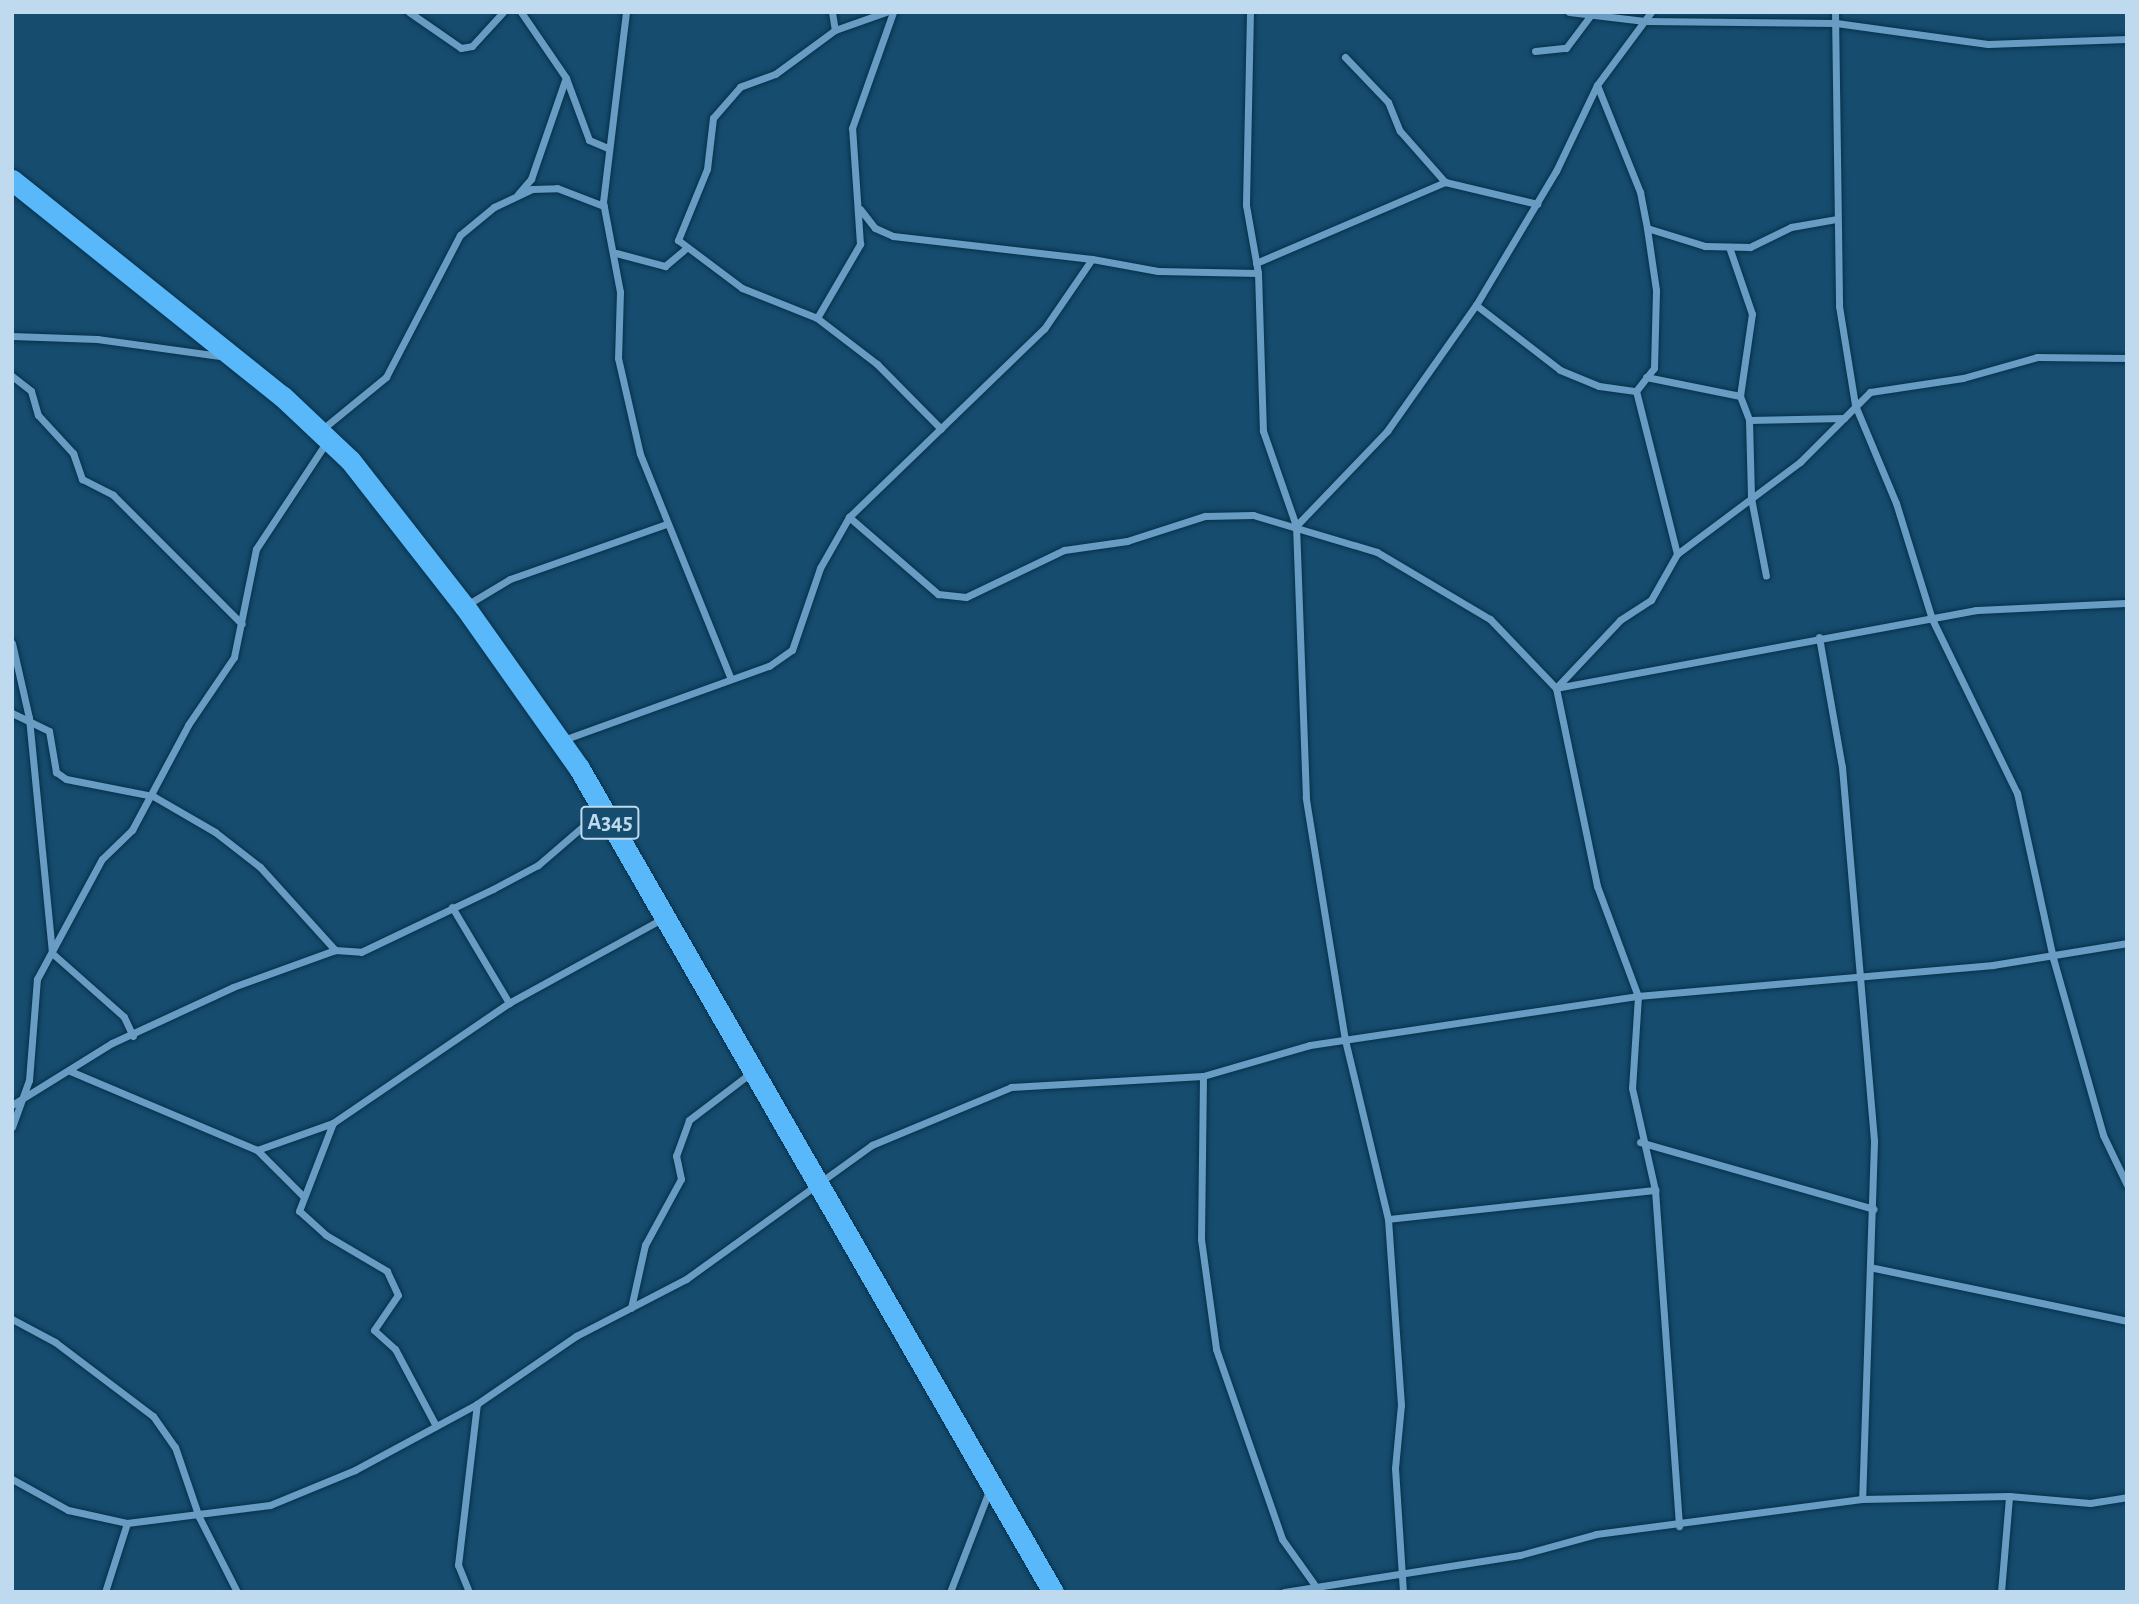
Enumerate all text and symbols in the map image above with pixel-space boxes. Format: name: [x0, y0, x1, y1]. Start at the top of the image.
road number: A345: [580, 804, 640, 842]

